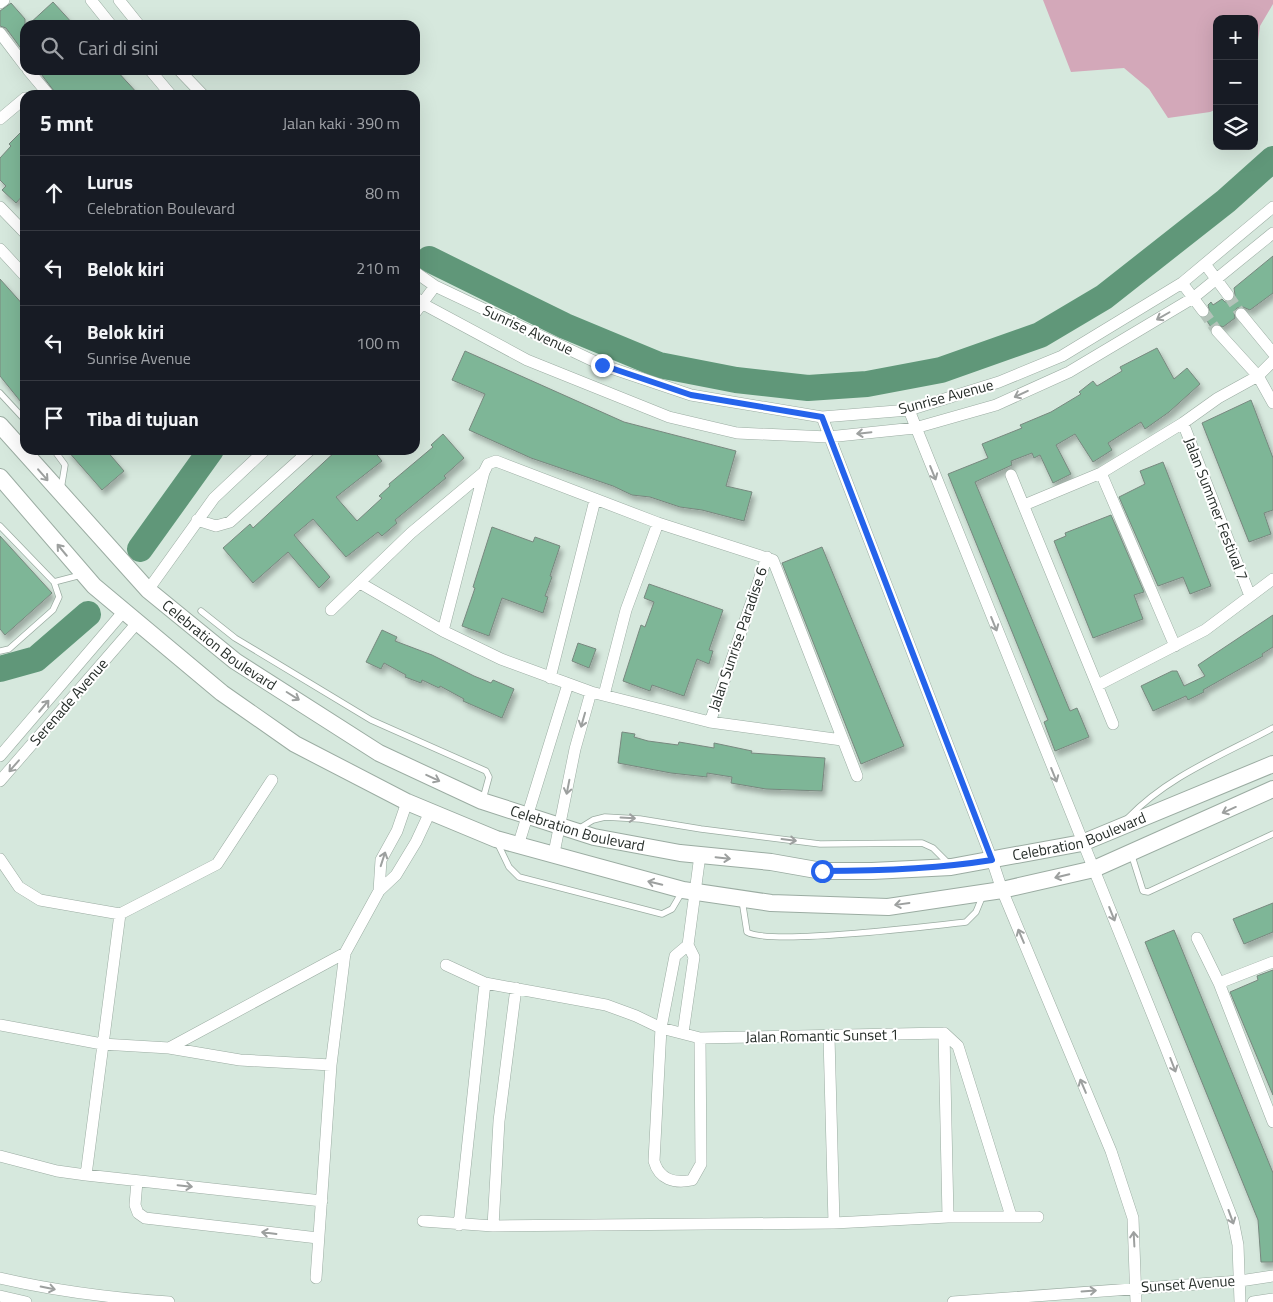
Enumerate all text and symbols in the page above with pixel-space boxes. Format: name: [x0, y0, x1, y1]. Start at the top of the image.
map controls: [1213, 15, 1258, 150]
button: +: [1213, 15, 1258, 60]
search box: [20, 20, 420, 75]
text: Cari di sini: [78, 33, 159, 62]
icon: search: [38, 34, 66, 62]
button: −: [1213, 60, 1258, 105]
button: layers: [1213, 105, 1258, 150]
text: 5 mnt: [40, 107, 93, 139]
text: Jalan kaki · 390 m: [282, 111, 400, 135]
text: Lurus: [87, 167, 133, 196]
icon: ahead: [40, 179, 68, 207]
text: 80 m: [365, 181, 400, 205]
text: Celebration Boulevard: [87, 196, 235, 220]
icon: left: [40, 254, 68, 282]
text: Belok kiri: [87, 254, 164, 283]
text: 210 m: [356, 256, 400, 280]
street label: Sunrise Avenue: [479, 299, 577, 361]
one-way arrow: [1157, 312, 1171, 322]
text: Belok kiri: [87, 317, 164, 346]
icon: left: [40, 329, 68, 357]
text: 100 m: [356, 331, 400, 355]
text: Sunrise Avenue: [87, 346, 191, 370]
route end: [591, 354, 614, 377]
street label: Sunrise Avenue: [896, 373, 996, 420]
one-way arrow: [1014, 389, 1029, 399]
icon: arrive: [40, 404, 68, 432]
text: Tiba di tujuan: [87, 404, 199, 433]
one-way arrow: [856, 428, 872, 438]
street label: Jalan Summer Festival 7: [1179, 434, 1254, 584]
one-way arrow: [929, 465, 938, 480]
one-way arrow: [38, 468, 49, 481]
one-way arrow: [56, 543, 67, 556]
street label: Jalan Sunrise Paradise 6: [702, 564, 773, 714]
street label: Celebration Boulevard: [157, 594, 281, 696]
one-way arrow: [989, 616, 999, 631]
street label: Serenade Avenue: [24, 653, 113, 751]
one-way arrow: [286, 692, 300, 702]
one-way arrow: [38, 700, 49, 713]
one-way arrow: [578, 712, 588, 728]
one-way arrow: [8, 759, 19, 772]
one-way arrow: [1051, 767, 1060, 782]
one-way arrow: [425, 774, 440, 784]
one-way arrow: [562, 779, 572, 795]
street label: Celebration Boulevard: [507, 799, 647, 857]
one-way arrow: [1222, 805, 1237, 815]
street label: Celebration Boulevard: [1011, 806, 1149, 867]
one-way arrow: [620, 813, 636, 823]
one-way arrow: [780, 835, 796, 845]
one-way arrow: [379, 852, 388, 868]
one-way arrow: [715, 853, 731, 862]
route start: [811, 860, 834, 883]
one-way arrow: [1055, 872, 1071, 881]
one-way arrow: [647, 877, 663, 887]
one-way arrow: [895, 900, 911, 910]
one-way arrow: [1108, 906, 1117, 922]
one-way arrow: [1015, 929, 1025, 944]
street label: Jalan Romantic Sunset 1: [745, 1023, 899, 1048]
one-way arrow: [1168, 1057, 1178, 1072]
one-way arrow: [1078, 1079, 1088, 1094]
one-way arrow: [177, 1181, 193, 1191]
one-way arrow: [1227, 1208, 1236, 1224]
one-way arrow: [262, 1228, 278, 1238]
one-way arrow: [1130, 1231, 1139, 1247]
street label: Sunset Avenue: [1140, 1269, 1236, 1298]
one-way arrow: [39, 1284, 55, 1294]
one-way arrow: [1080, 1287, 1096, 1296]

